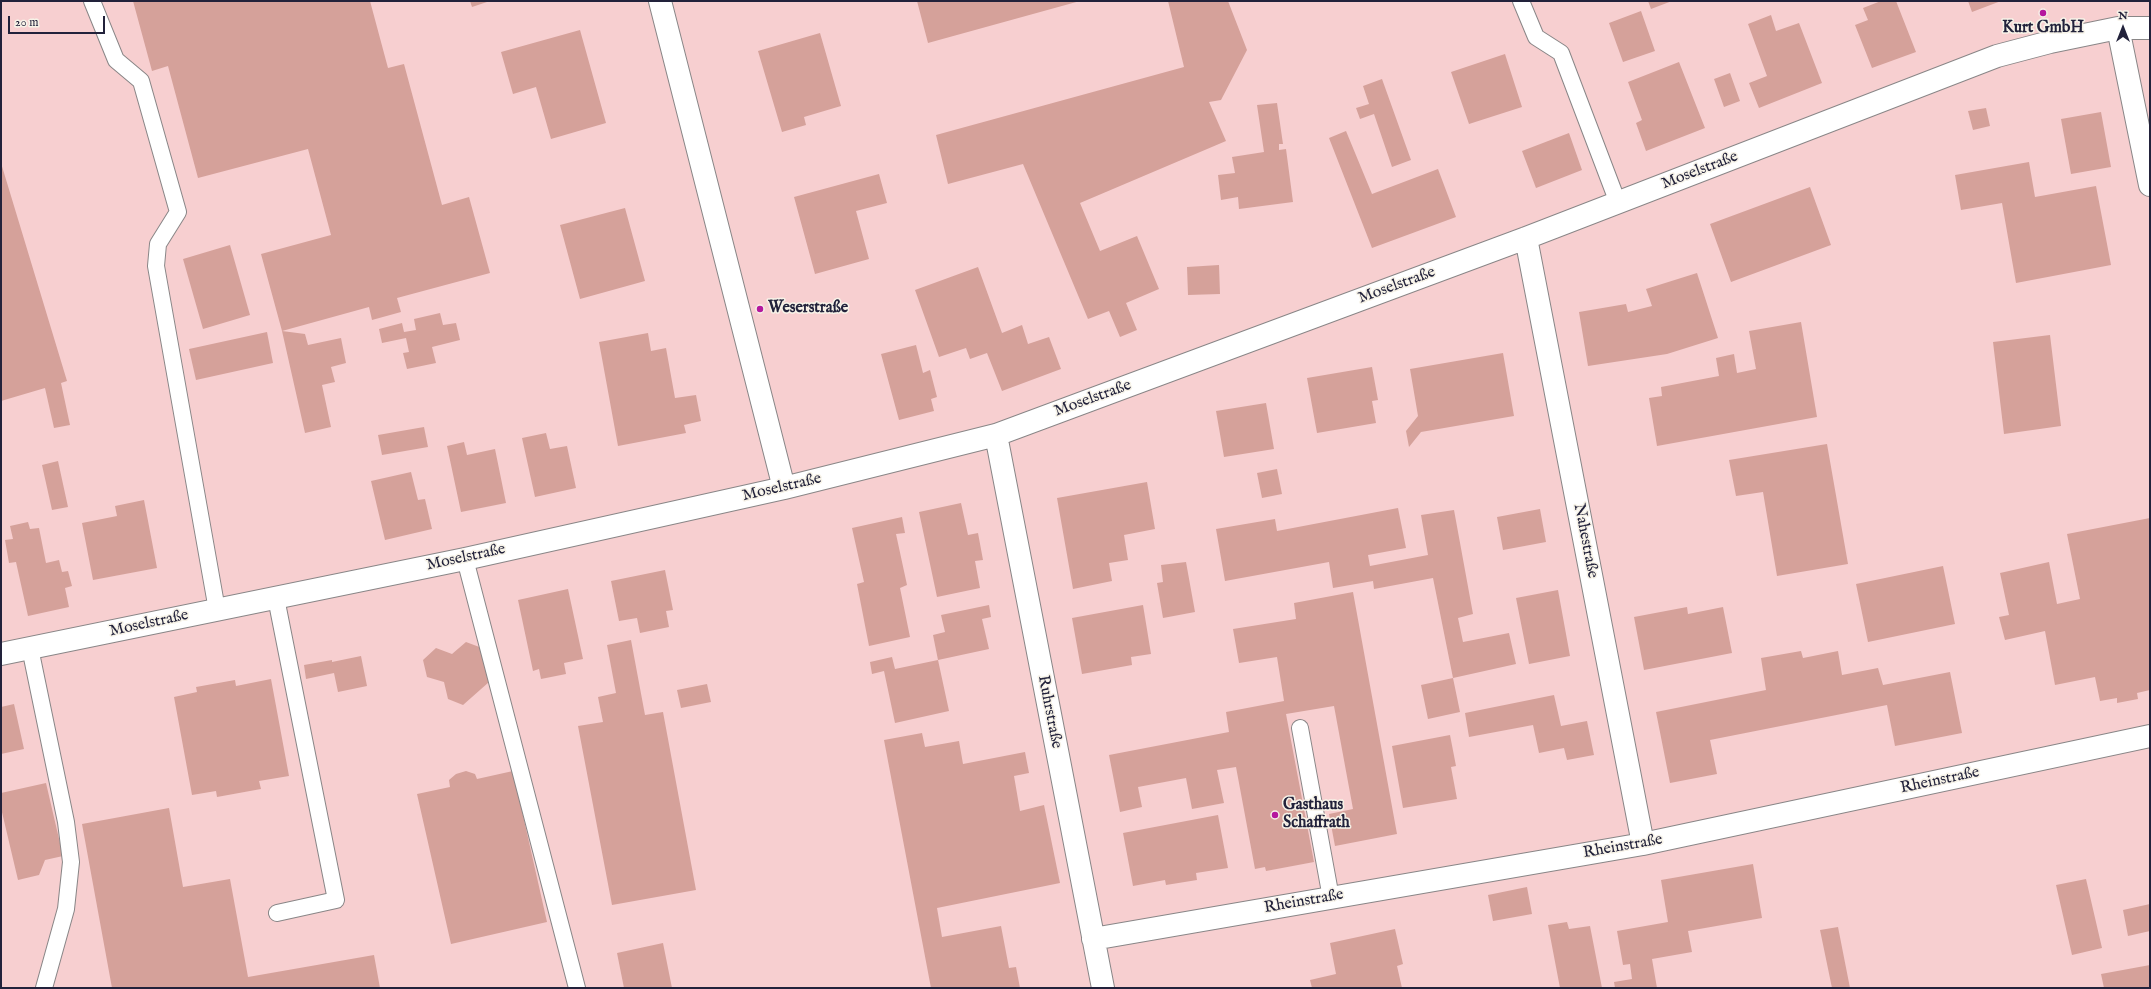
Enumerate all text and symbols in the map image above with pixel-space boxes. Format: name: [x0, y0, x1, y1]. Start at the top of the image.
scale bar: [10, 8, 107, 34]
marker: Kurt GmbH: [2038, 8, 2048, 18]
north arrow: [2103, 8, 2143, 48]
text: N: [2118, 9, 2128, 23]
text: 20 m: [15, 15, 38, 30]
place label: Kurt GmbH: [2002, 19, 2084, 39]
street label: Moselstraße: [1659, 148, 1741, 194]
street label: Moselstraße: [1356, 263, 1438, 309]
place label: Weserstraße: [768, 299, 848, 319]
marker: Weserstraße: [755, 304, 765, 314]
street label: Moselstraße: [1052, 376, 1134, 422]
street label: Moselstraße: [741, 470, 823, 506]
street label: Nahestraße: [1568, 502, 1602, 580]
street label: Moselstraße: [425, 540, 507, 576]
street label: Moselstraße: [108, 606, 190, 642]
street label: Ruhrstraße: [1032, 674, 1066, 750]
street label: Rheinstraße: [1899, 763, 1981, 799]
place label: Gasthaus Schaffrath: [1283, 796, 1350, 834]
marker: Gasthaus Schaffrath: [1270, 810, 1280, 820]
street label: Rheinstraße: [1582, 831, 1664, 863]
street label: Rheinstraße: [1263, 886, 1345, 918]

